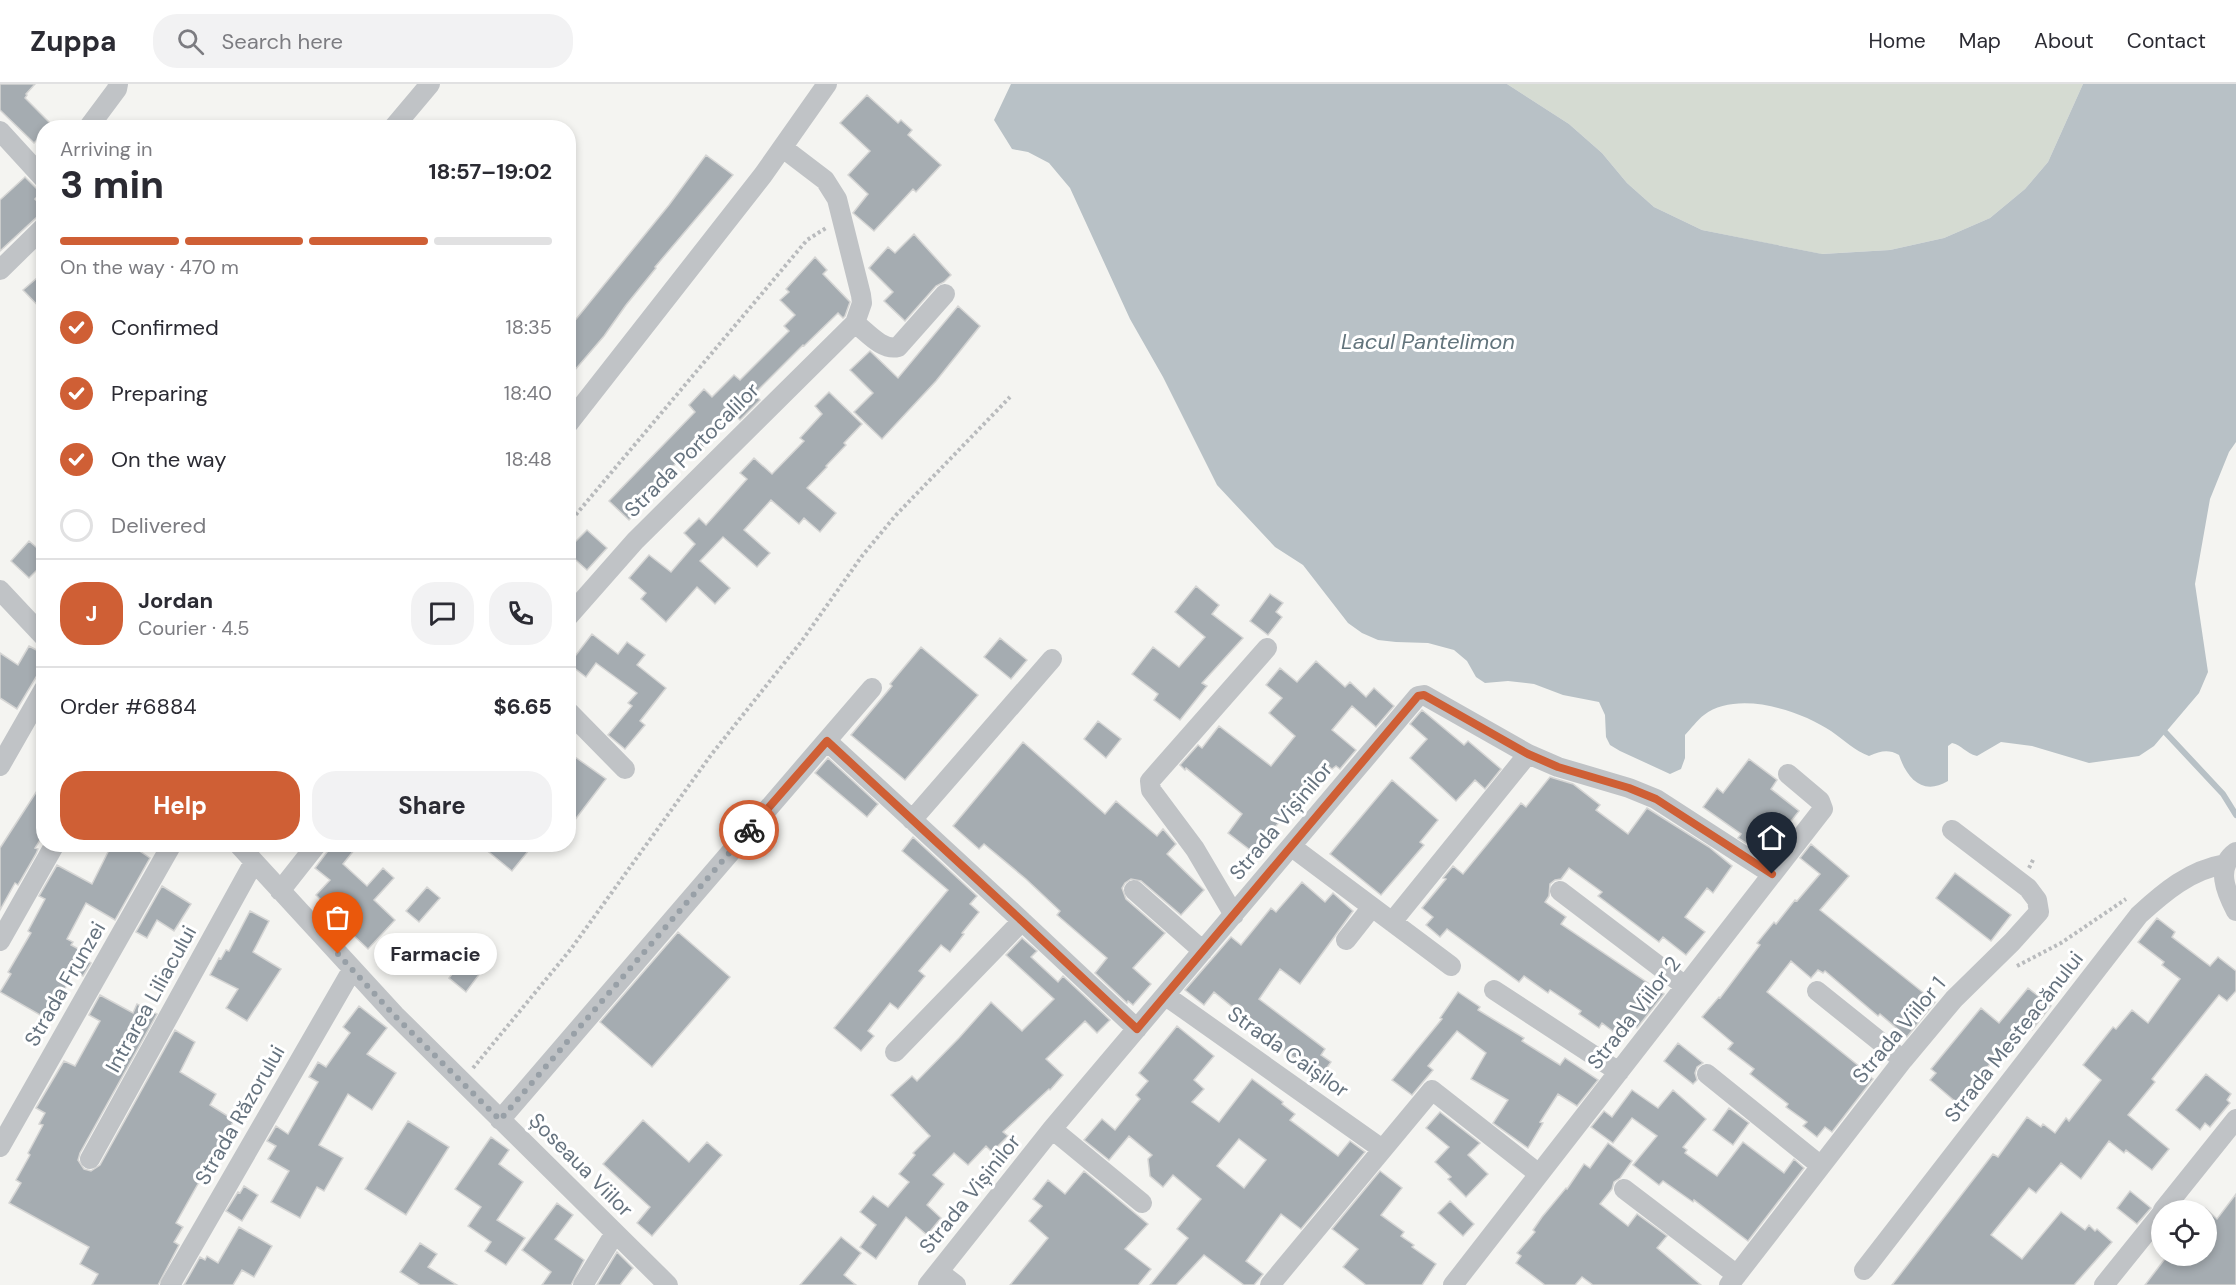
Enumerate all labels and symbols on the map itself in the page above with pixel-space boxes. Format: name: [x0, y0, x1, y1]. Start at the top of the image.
water label: Lacul Pantelimon: [1341, 327, 1515, 356]
street label: Strada Portocalilor: [618, 376, 766, 524]
street label: Strada Vișinilor: [1223, 756, 1339, 886]
courier: [719, 800, 779, 860]
pin: [1746, 812, 1797, 874]
pin: [312, 892, 363, 954]
street label: Strada Frunzei: [18, 917, 112, 1051]
street label: Intrarea Liliacului: [99, 921, 203, 1077]
callout: Farmacie: [374, 933, 497, 975]
street label: Strada Mesteacănului: [1938, 946, 2090, 1128]
street label: Strada Viilor 2: [1581, 951, 1687, 1075]
street label: Strada Viilor 1: [1846, 971, 1952, 1089]
street label: Strada Caișilor: [1222, 1000, 1354, 1104]
street label: Strada Răzorului: [189, 1040, 291, 1190]
street label: Șoseaua Viilor: [523, 1107, 639, 1223]
street label: Strada Vișinilor: [913, 1128, 1027, 1260]

